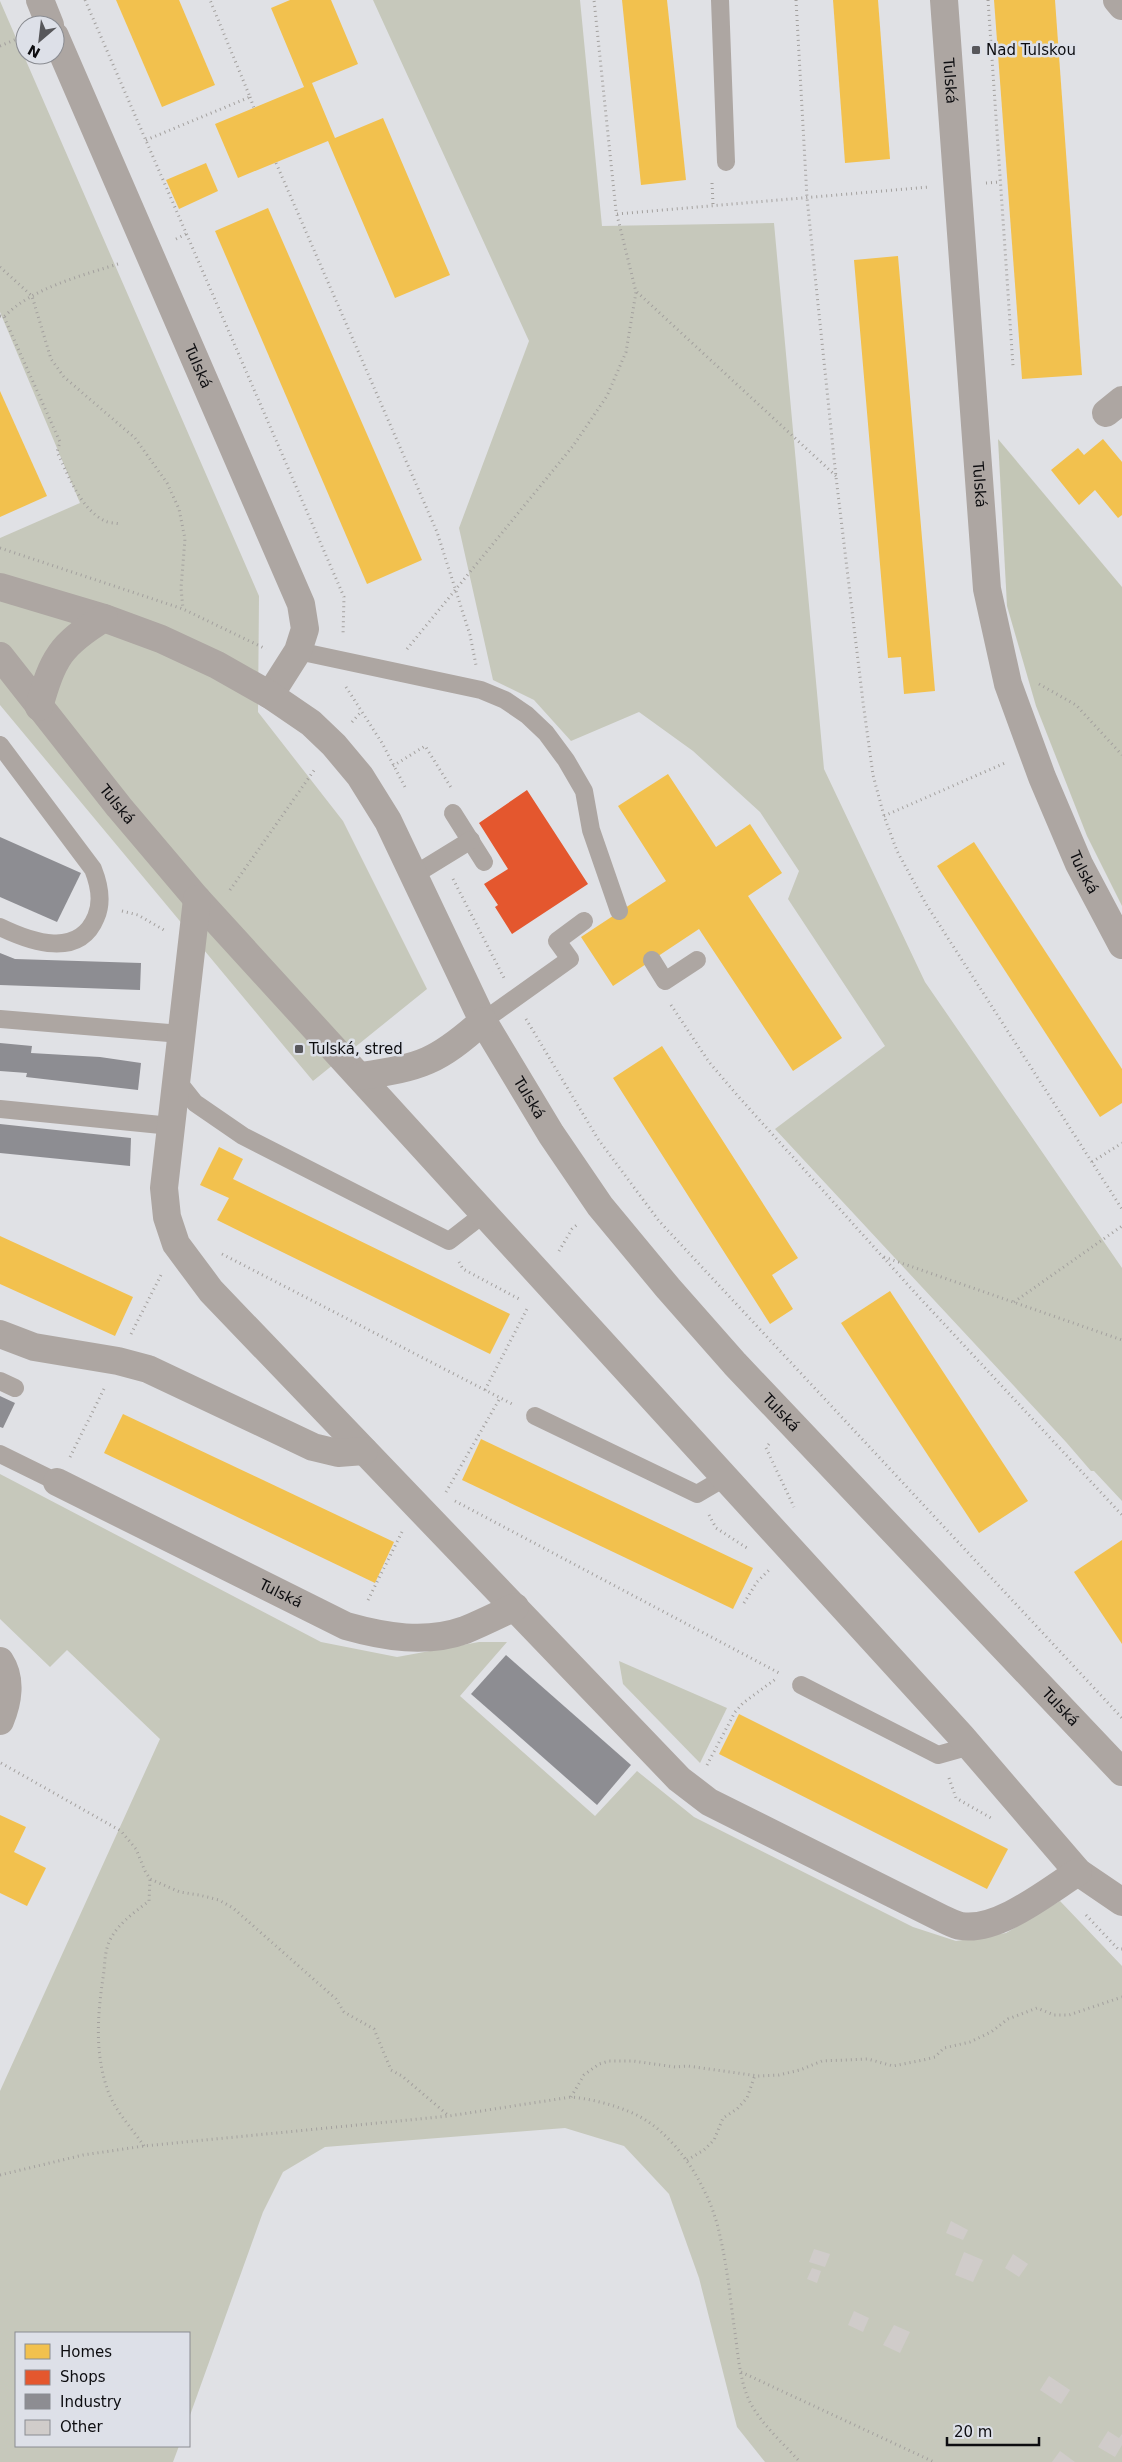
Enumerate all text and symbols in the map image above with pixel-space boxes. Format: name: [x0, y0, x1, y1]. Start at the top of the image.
north arrow: [15, 15, 65, 65]
place label: Nad Tulskou: [986, 41, 1076, 59]
text: N: [25, 42, 43, 61]
marker: Nad Tulskou: [970, 44, 982, 56]
street label: Tulská: [939, 56, 961, 104]
street label: Tulská: [180, 341, 215, 391]
street label: Tulská: [969, 460, 990, 508]
street label: Tulská: [95, 780, 139, 828]
street label: Tulská: [1065, 847, 1102, 897]
place label: Tulská, stred: [308, 1040, 403, 1058]
marker: Tulská, stred: [293, 1043, 305, 1055]
street label: Tulská: [509, 1073, 549, 1122]
street label: Tulská: [758, 1389, 803, 1435]
street label: Tulská: [255, 1575, 305, 1612]
street label: Tulská: [1037, 1683, 1083, 1730]
legend: [15, 2332, 190, 2447]
text: Homes: [60, 2343, 112, 2361]
text: Shops: [60, 2368, 106, 2386]
text: Industry: [60, 2393, 122, 2411]
scale bar: [947, 2414, 1040, 2446]
text: Other: [60, 2418, 103, 2436]
text: 20 m: [954, 2423, 992, 2441]

